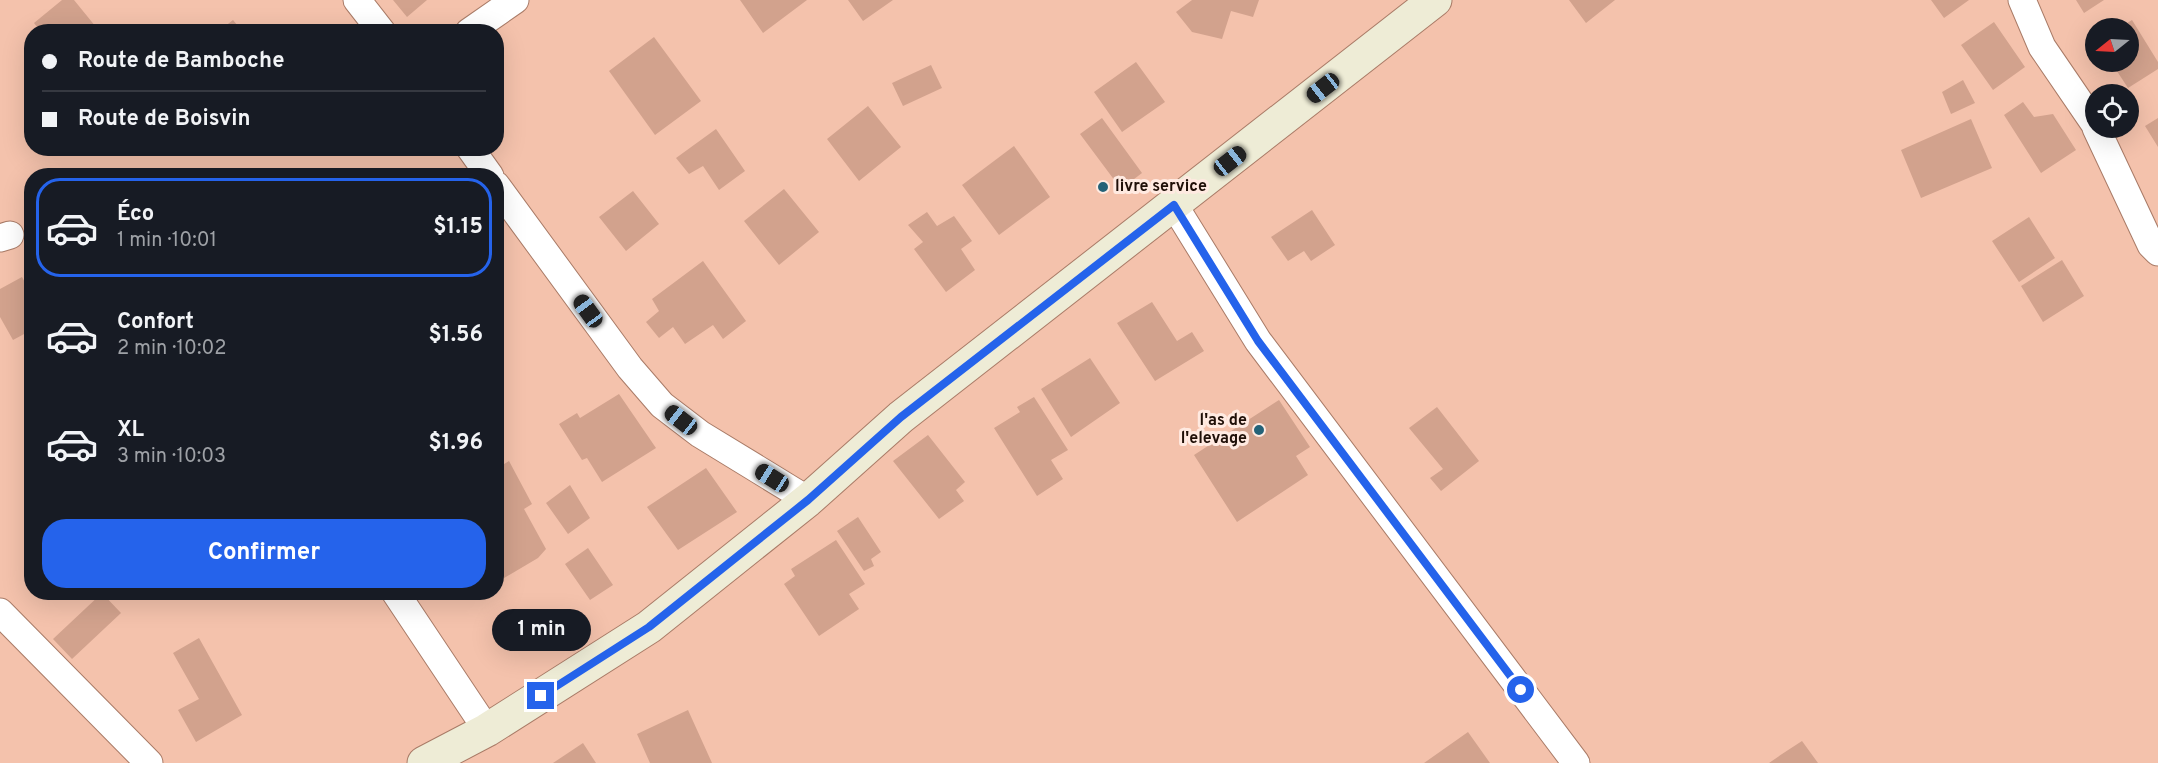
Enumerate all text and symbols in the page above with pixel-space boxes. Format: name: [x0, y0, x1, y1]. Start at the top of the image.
north arrow: [2085, 18, 2139, 72]
map controls: [2085, 18, 2139, 138]
text: Route de Bamboche: [78, 48, 284, 75]
car: [1303, 70, 1343, 106]
button: locate: [2085, 84, 2139, 138]
text: Route de Boisvin: [78, 106, 251, 133]
car: [1210, 143, 1250, 179]
place label: livre service: [1115, 177, 1207, 197]
marker: livre service: [1096, 180, 1110, 194]
icon: car: [45, 201, 99, 255]
text: Éco: [117, 201, 154, 228]
text: $1.15: [433, 214, 483, 241]
text: 1 min · 10:01: [117, 228, 217, 254]
car: [570, 291, 606, 331]
icon: car: [45, 309, 99, 363]
text: Confort: [117, 309, 194, 336]
text: $1.56: [429, 322, 483, 349]
text: 2 min · 10:02: [117, 336, 227, 362]
car: [661, 402, 701, 438]
place label: l'as de l'elevage: [1181, 411, 1247, 449]
icon: car: [45, 417, 99, 471]
text: XL: [117, 417, 144, 444]
marker: l'as de l'elevage: [1252, 423, 1266, 437]
text: $1.96: [428, 430, 483, 457]
text: 3 min · 10:03: [117, 444, 226, 470]
car: [752, 461, 792, 495]
button: Confirmer: [42, 519, 486, 588]
callout: 1 min: [492, 609, 590, 651]
text: 1 min: [517, 617, 566, 643]
route start: [1507, 676, 1534, 703]
route end: [527, 682, 554, 709]

